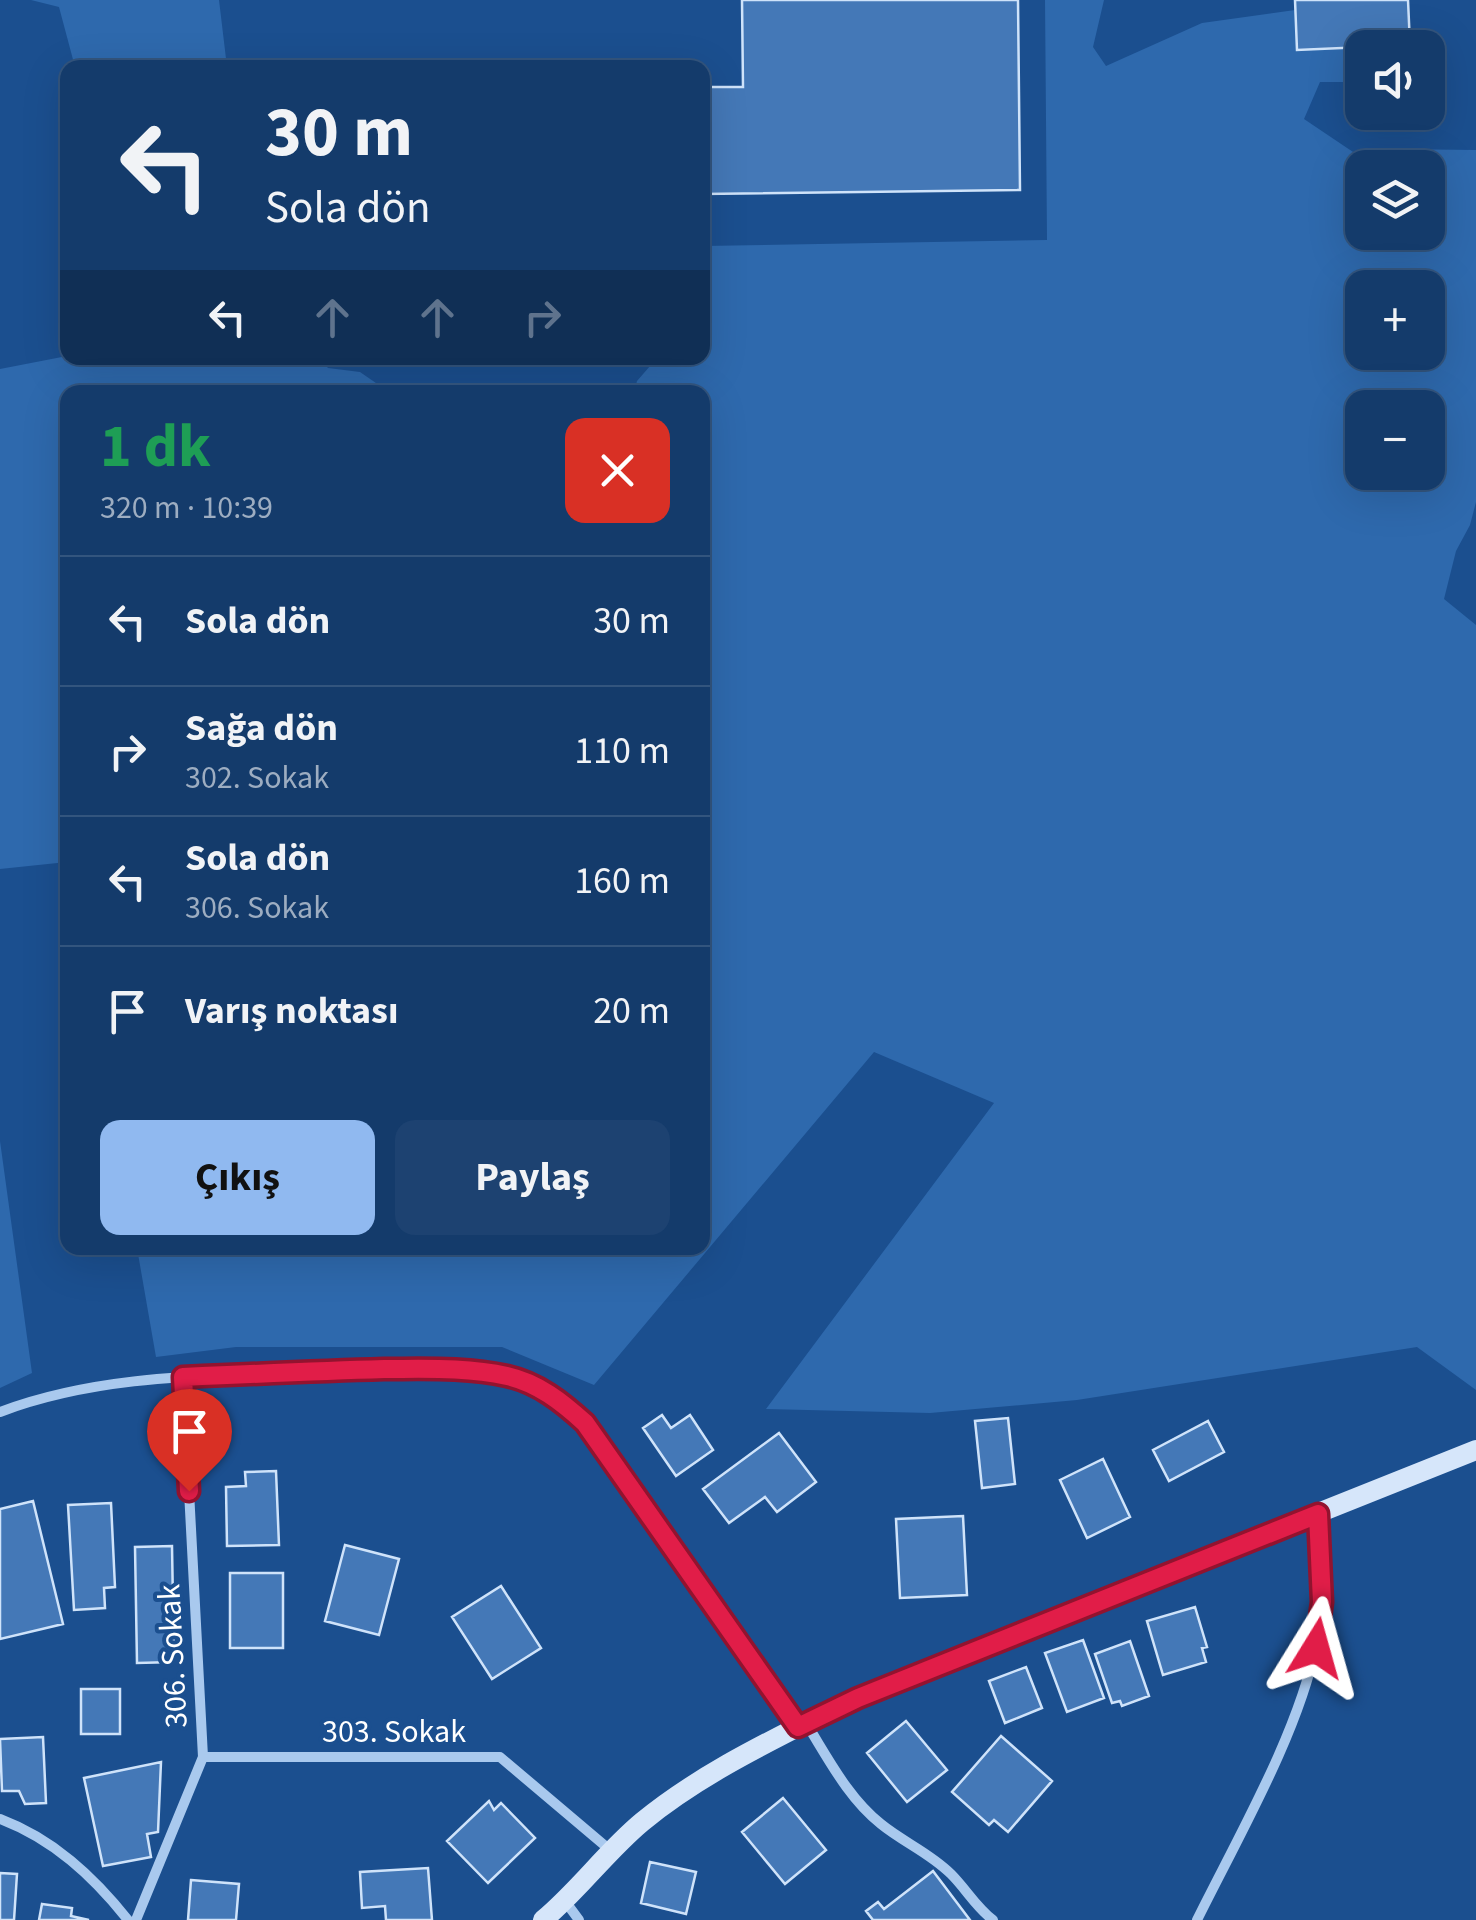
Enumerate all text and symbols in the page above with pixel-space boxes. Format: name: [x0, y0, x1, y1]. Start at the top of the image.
map controls: [1345, 30, 1445, 490]
button: sound: [1345, 30, 1445, 130]
text: 30 m: [265, 83, 413, 183]
icon: left: [100, 100, 230, 230]
button: layers: [1345, 150, 1445, 250]
text: Sola dön: [265, 176, 431, 240]
button: +: [1345, 270, 1445, 370]
icon: left: [200, 290, 255, 345]
icon: ahead: [305, 290, 360, 345]
icon: ahead: [410, 290, 465, 345]
icon: right: [515, 290, 570, 345]
button: −: [1345, 390, 1445, 490]
text: 1 dk: [100, 405, 211, 490]
button: close: [565, 418, 670, 523]
text: 320 m · 10:39: [100, 485, 273, 531]
icon: left: [100, 594, 155, 649]
text: Sola dön: [185, 594, 330, 648]
text: 30 m: [593, 594, 670, 648]
text: Sağa dön: [185, 701, 338, 755]
icon: right: [100, 724, 155, 779]
text: 110 m: [574, 724, 670, 778]
text: 302. Sokak: [185, 755, 329, 801]
text: Sola dön: [185, 831, 330, 885]
icon: left: [100, 854, 155, 909]
text: 160 m: [574, 854, 670, 908]
text: 306. Sokak: [185, 885, 329, 931]
icon: arrive: [100, 984, 155, 1039]
text: Varış noktası: [185, 984, 398, 1038]
text: 20 m: [593, 984, 670, 1038]
button: Çıkış: [100, 1120, 375, 1235]
button: Paylaş: [395, 1120, 670, 1235]
pin: [147, 1389, 232, 1492]
icon: arrive: [162, 1404, 217, 1459]
street label: 306. Sokak: [146, 1583, 200, 1729]
position arrow: [1264, 1596, 1368, 1700]
street label: 303. Sokak: [322, 1709, 466, 1755]

